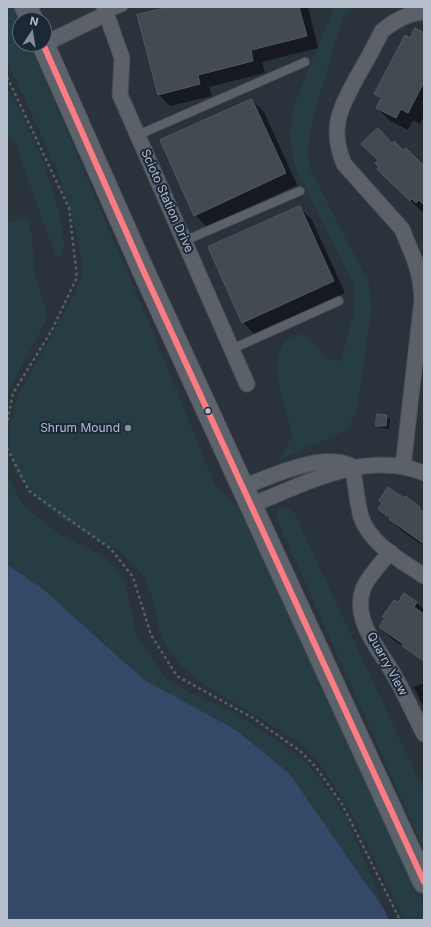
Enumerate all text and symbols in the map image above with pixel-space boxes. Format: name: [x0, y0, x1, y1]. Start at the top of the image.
north arrow: [12, 12, 52, 52]
text: N: [29, 14, 40, 29]
street label: Scioto Station Drive: [138, 147, 196, 255]
unlabelled marker: [203, 406, 213, 416]
place label: Shrum Mound: [40, 421, 120, 435]
marker: Shrum Mound: [123, 423, 133, 433]
street label: Quarry View: [364, 630, 410, 698]

